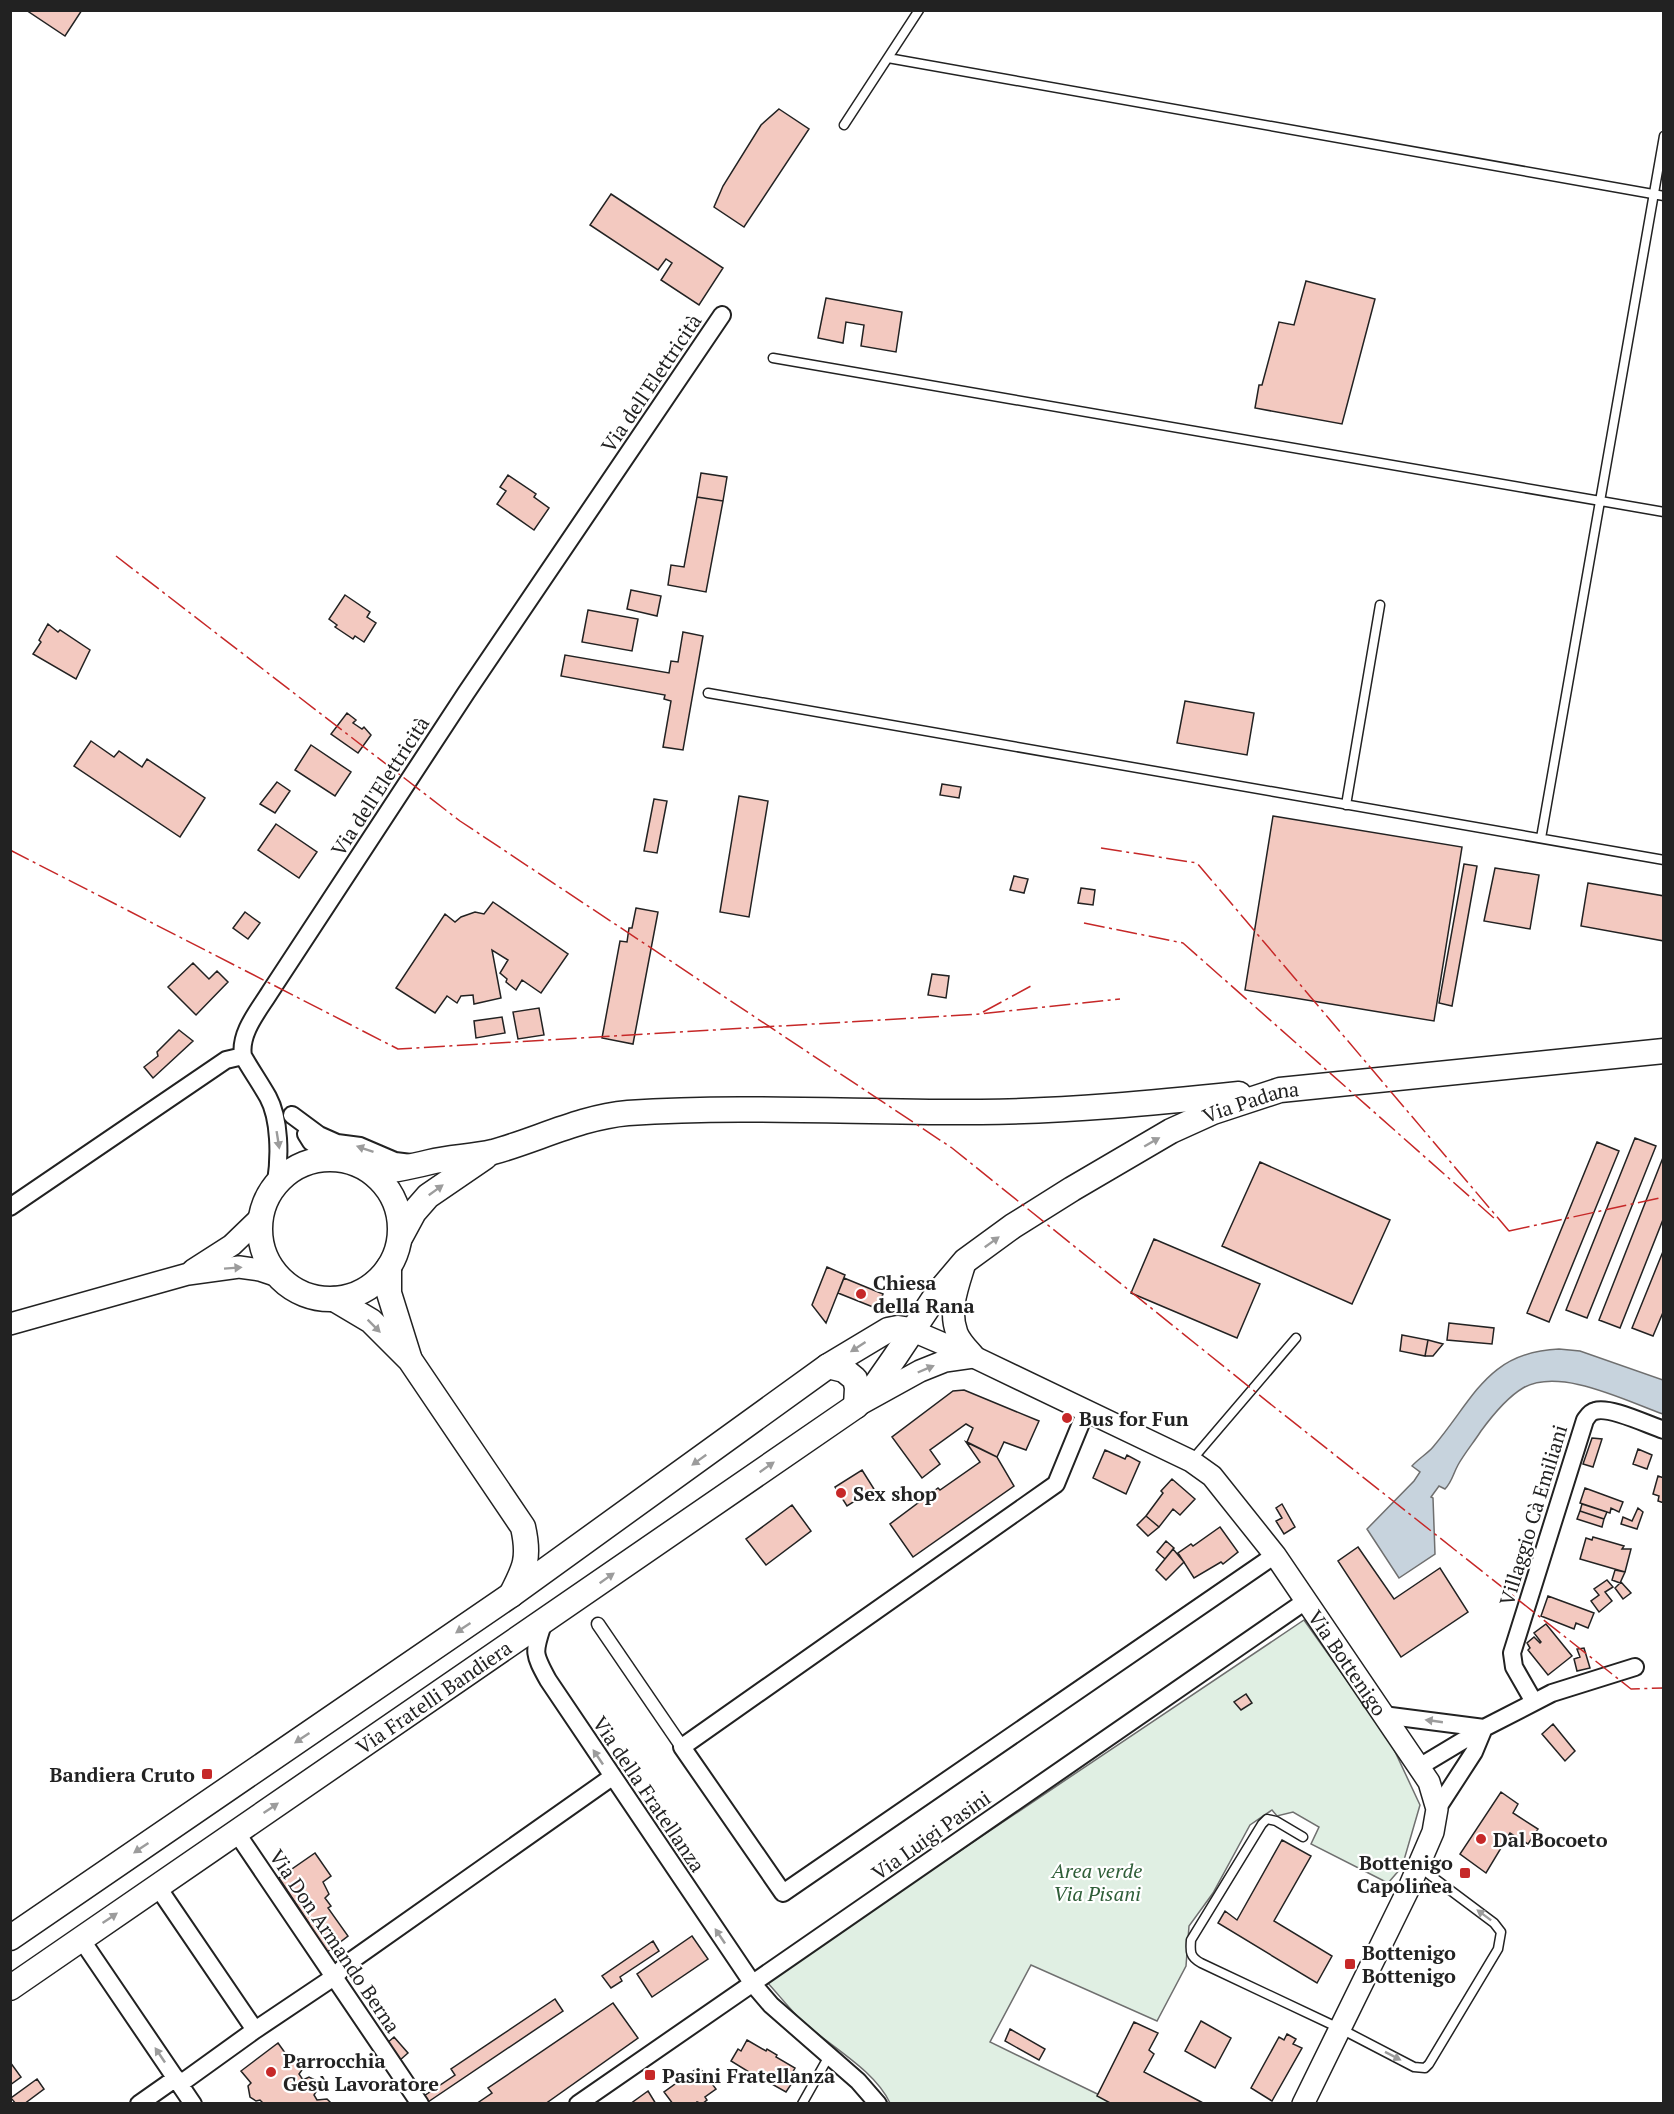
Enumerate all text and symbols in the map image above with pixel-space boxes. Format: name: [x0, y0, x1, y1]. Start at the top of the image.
street label: Via dell'Elettricità: [595, 309, 707, 457]
street label: Via dell'Elettricità: [325, 711, 435, 861]
street label: Via Padana: [1198, 1075, 1300, 1129]
one-way arrow: [274, 1130, 283, 1149]
one-way arrow: [1144, 1137, 1160, 1148]
one-way arrow: [356, 1144, 374, 1154]
one-way arrow: [429, 1185, 444, 1197]
one-way arrow: [985, 1236, 1000, 1248]
one-way arrow: [224, 1263, 243, 1273]
place label: Chiesa della Rana: [873, 1269, 975, 1319]
marker: Chiesa della Rana: [854, 1287, 868, 1301]
one-way arrow: [367, 1318, 381, 1332]
one-way arrow: [850, 1342, 866, 1353]
one-way arrow: [918, 1364, 936, 1374]
place label: Bus for Fun: [1079, 1405, 1189, 1432]
marker: Bus for Fun: [1060, 1411, 1074, 1425]
street label: Villaggio Cà Emiliani: [1493, 1421, 1573, 1609]
one-way arrow: [691, 1454, 707, 1466]
one-way arrow: [759, 1461, 775, 1473]
place label: Sex shop: [853, 1480, 937, 1507]
marker: Sex shop: [834, 1486, 848, 1500]
one-way arrow: [599, 1573, 615, 1584]
street label: Via Bottenigo: [1302, 1604, 1393, 1721]
one-way arrow: [454, 1623, 471, 1634]
street label: Via Fratelli Bandiera: [350, 1634, 517, 1760]
street label: Via della Fratellanza: [587, 1711, 711, 1877]
one-way arrow: [1424, 1716, 1443, 1725]
one-way arrow: [293, 1733, 310, 1744]
one-way arrow: [593, 1749, 604, 1765]
place label: Bandiera Cruto: [50, 1761, 195, 1788]
marker: Bandiera Cruto: [200, 1767, 214, 1781]
street label: Via Luigi Pasini: [866, 1784, 996, 1886]
one-way arrow: [263, 1803, 279, 1814]
place label: Dal Bocoeto: [1493, 1826, 1608, 1853]
marker: Dal Bocoeto: [1474, 1832, 1488, 1846]
one-way arrow: [132, 1843, 149, 1854]
street label: Via Don Armando Berna: [263, 1844, 407, 2038]
place label: Bottenigo Capolinea: [1357, 1849, 1453, 1899]
park label: Area verde Via Pisani: [1051, 1857, 1142, 1907]
marker: Bottenigo Capolinea: [1458, 1866, 1472, 1880]
one-way arrow: [1477, 1909, 1493, 1921]
one-way arrow: [102, 1912, 118, 1924]
one-way arrow: [714, 1928, 726, 1944]
place label: Bottenigo Bottenigo: [1362, 1939, 1456, 1989]
marker: Bottenigo Bottenigo: [1343, 1957, 1357, 1971]
place label: Parrocchia Gesù Lavoratore: [283, 2047, 439, 2097]
one-way arrow: [154, 2048, 166, 2064]
one-way arrow: [1384, 2051, 1401, 2060]
place label: Pasini Fratellanza: [662, 2062, 835, 2089]
marker: Parrocchia Gesù Lavoratore: [264, 2065, 278, 2079]
marker: Pasini Fratellanza: [643, 2068, 657, 2082]

